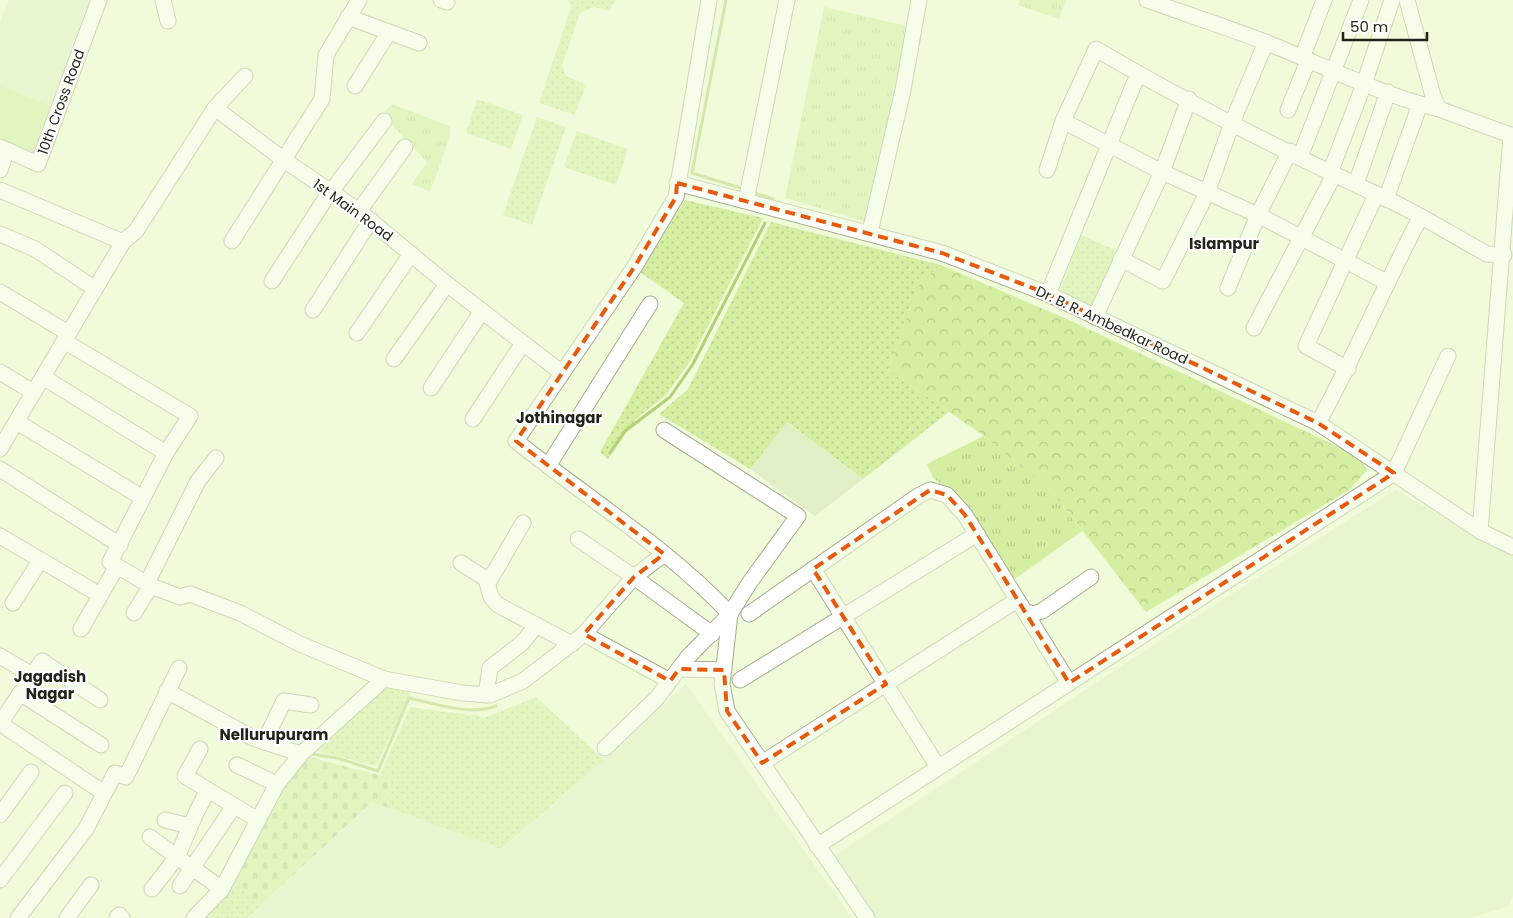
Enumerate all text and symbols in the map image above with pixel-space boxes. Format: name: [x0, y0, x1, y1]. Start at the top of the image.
scale bar: [1343, 10, 1427, 42]
text: 50 m: [1350, 16, 1388, 37]
street label: 10th Cross Road: [33, 47, 89, 157]
street label: 1st Main Road: [309, 174, 397, 246]
district label: Islampur: [1189, 233, 1260, 254]
street label: Dr. B. R. Ambedkar Road: [1033, 281, 1191, 369]
district label: Jothinagar: [516, 407, 603, 428]
district label: Jagadish Nagar: [14, 666, 86, 704]
district label: Nellurupuram: [220, 724, 329, 745]

